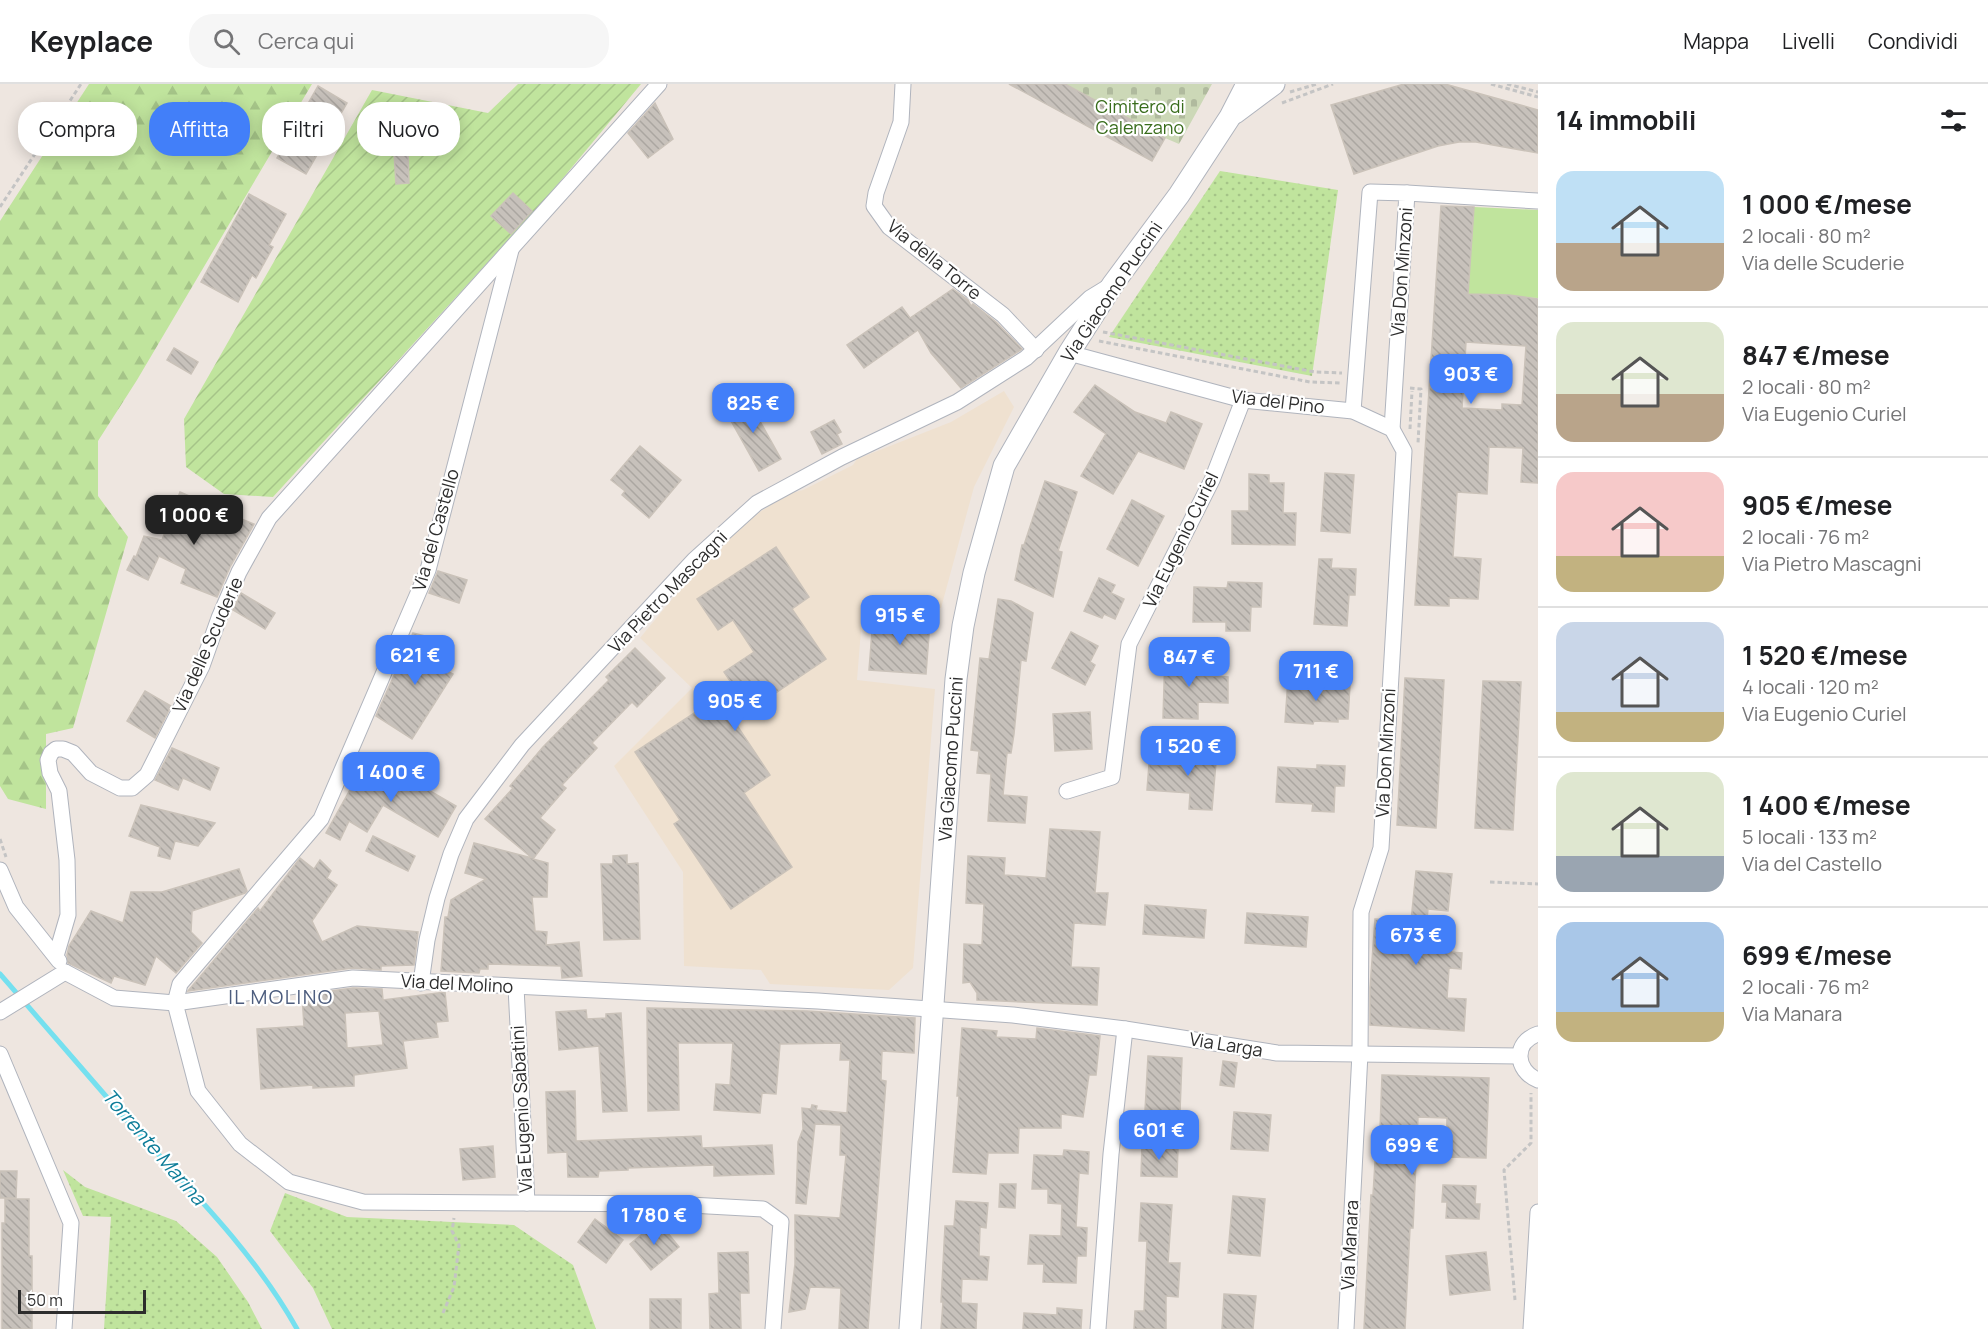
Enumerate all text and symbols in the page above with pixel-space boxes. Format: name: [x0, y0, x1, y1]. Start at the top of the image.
search box: [189, 14, 609, 68]
text: Keyplace: [30, 22, 153, 60]
icon: search: [210, 25, 243, 58]
text: Cerca qui: [258, 26, 354, 56]
text: Mappa: [1683, 27, 1749, 55]
text: Livelli: [1782, 27, 1835, 55]
text: Condividi: [1868, 27, 1958, 55]
park label: Cimitero di Calenzano: [1095, 94, 1185, 139]
chip: Compra: [18, 102, 137, 156]
chip: Affitta: [149, 102, 250, 156]
chip: Filtri: [262, 102, 345, 156]
chip: Nuovo: [357, 102, 460, 156]
text: 14 immobili: [1556, 102, 1696, 138]
icon: filters: [1937, 104, 1970, 137]
text: 1 000 €/mese: [1742, 186, 1912, 222]
icon: home: [1604, 195, 1676, 267]
street label: Via Don Minzoni: [1385, 206, 1417, 337]
street label: Via della Torre: [882, 214, 987, 305]
street label: Via Giacomo Puccini: [1055, 216, 1167, 367]
text: 2 locali · 80 m²: [1742, 222, 1871, 249]
text: Via delle Scuderie: [1742, 249, 1904, 276]
text: 847 €/mese: [1742, 337, 1890, 373]
icon: home: [1604, 346, 1676, 418]
pin: 903 €: [1429, 354, 1513, 405]
text: 903 €: [1444, 360, 1498, 387]
text: 2 locali · 80 m²: [1742, 373, 1871, 400]
pin: 825 €: [711, 383, 795, 434]
street label: Via del Pino: [1230, 383, 1326, 419]
text: 825 €: [726, 389, 780, 416]
text: Via Eugenio Curiel: [1742, 400, 1907, 427]
street label: Via del Castello: [406, 466, 464, 594]
street label: Via Eugenio Curiel: [1137, 468, 1223, 611]
text: 905 €/mese: [1742, 487, 1892, 523]
pin: 1 000 €: [139, 495, 249, 546]
icon: home: [1604, 496, 1676, 568]
text: 1 000 €: [159, 501, 229, 528]
text: 2 locali · 76 m²: [1742, 523, 1869, 550]
street label: Via Pietro Mascagni: [602, 525, 732, 658]
text: Via Pietro Mascagni: [1742, 550, 1922, 577]
street label: Via delle Scuderie: [166, 573, 248, 716]
pin: 915 €: [858, 595, 942, 646]
text: 915 €: [875, 601, 925, 628]
pin: 621 €: [373, 635, 457, 686]
pin: 847 €: [1147, 637, 1231, 688]
text: 1 520 €/mese: [1742, 637, 1908, 673]
text: 621 €: [390, 641, 440, 668]
text: 847 €: [1163, 643, 1215, 670]
icon: home: [1604, 646, 1676, 718]
pin: 711 €: [1274, 651, 1358, 702]
text: 711 €: [1293, 657, 1339, 684]
text: 4 locali · 120 m²: [1742, 673, 1879, 700]
street label: Via Giacomo Puccini: [932, 676, 968, 842]
pin: 905 €: [693, 681, 777, 732]
text: 905 €: [708, 687, 762, 714]
street label: Via Don Minzoni: [1370, 688, 1400, 818]
text: Via Eugenio Curiel: [1742, 700, 1907, 727]
pin: 1 520 €: [1133, 726, 1243, 777]
text: 1 520 €: [1155, 732, 1221, 759]
pin: 1 400 €: [336, 752, 446, 803]
text: 1 400 €: [357, 758, 425, 785]
text: 1 400 €/mese: [1742, 787, 1911, 823]
icon: home: [1604, 796, 1676, 868]
text: 5 locali · 133 m²: [1742, 823, 1877, 850]
text: Via del Castello: [1742, 850, 1882, 877]
pin: 673 €: [1374, 915, 1458, 966]
text: 673 €: [1390, 921, 1442, 948]
text: 699 €/mese: [1742, 937, 1892, 973]
icon: home: [1604, 946, 1676, 1018]
street label: Via del Molino: [400, 968, 514, 998]
text: 2 locali · 76 m²: [1742, 973, 1869, 1000]
district label: IL MOLINO: [228, 983, 334, 1010]
text: Via Manara: [1742, 1000, 1842, 1027]
street label: Via Eugenio Sabatini: [505, 1025, 537, 1193]
street label: Via Larga: [1188, 1026, 1265, 1062]
water label: Torrente Marina: [96, 1083, 213, 1211]
pin: 601 €: [1117, 1110, 1201, 1161]
text: 601 €: [1133, 1116, 1185, 1143]
pin: 699 €: [1370, 1125, 1454, 1176]
text: 699 €: [1385, 1131, 1439, 1158]
pin: 1 780 €: [599, 1195, 709, 1246]
street label: Via Manara: [1335, 1199, 1363, 1291]
text: 1 780 €: [621, 1201, 687, 1228]
scale bar: [18, 1287, 146, 1314]
text: 50 m: [27, 1289, 63, 1311]

